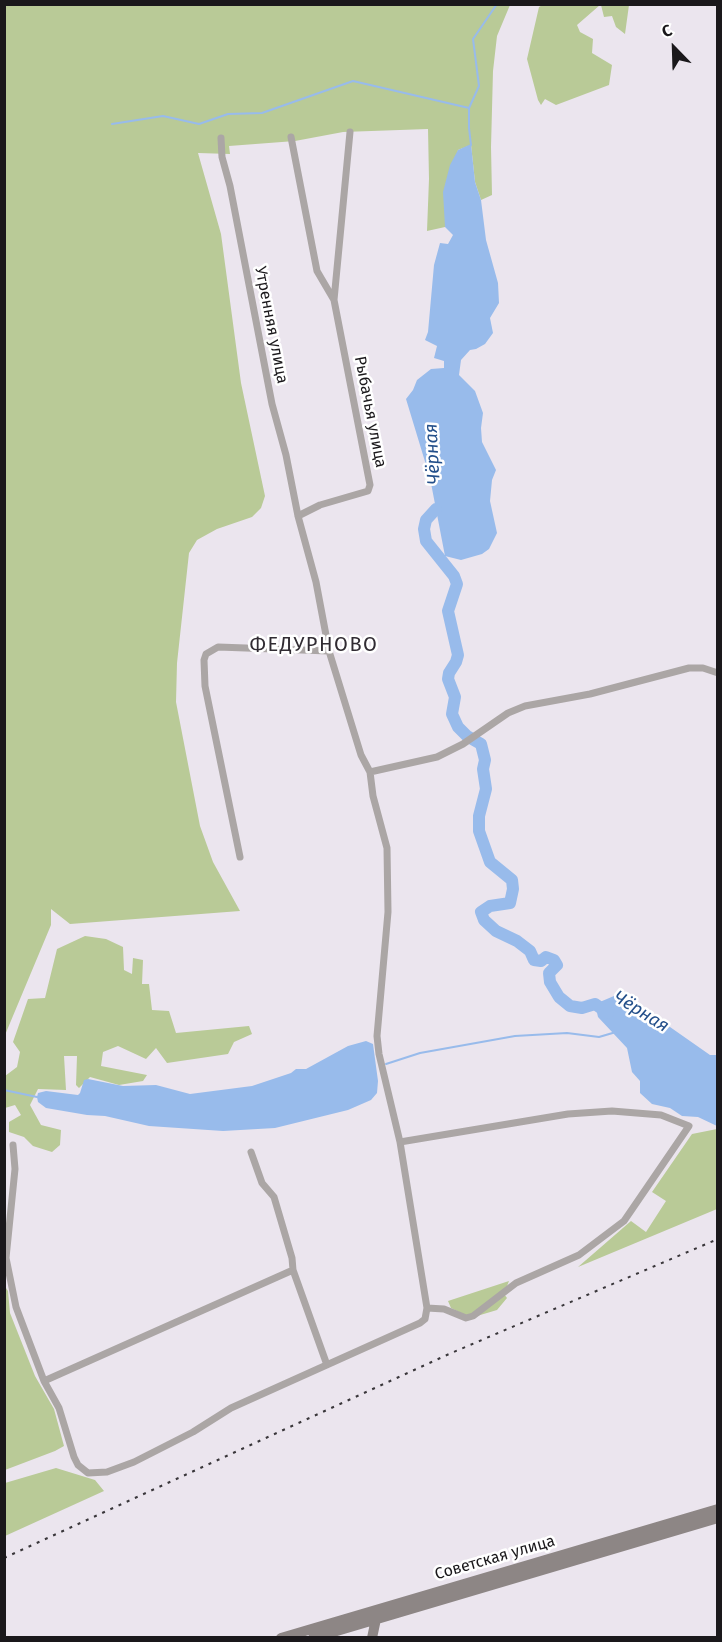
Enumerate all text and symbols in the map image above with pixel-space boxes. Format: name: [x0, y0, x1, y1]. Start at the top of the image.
north arrow: [644, 18, 704, 78]
text: С: [659, 20, 675, 42]
street label: Утренняя улица: [250, 265, 292, 385]
street label: Рыбачья улица: [350, 355, 390, 469]
water label: Чёрная: [421, 423, 445, 485]
district label: ФЕДУРНОВО: [250, 633, 378, 657]
water label: Чёрная: [609, 987, 673, 1037]
street label: Советская улица: [433, 1532, 557, 1584]

